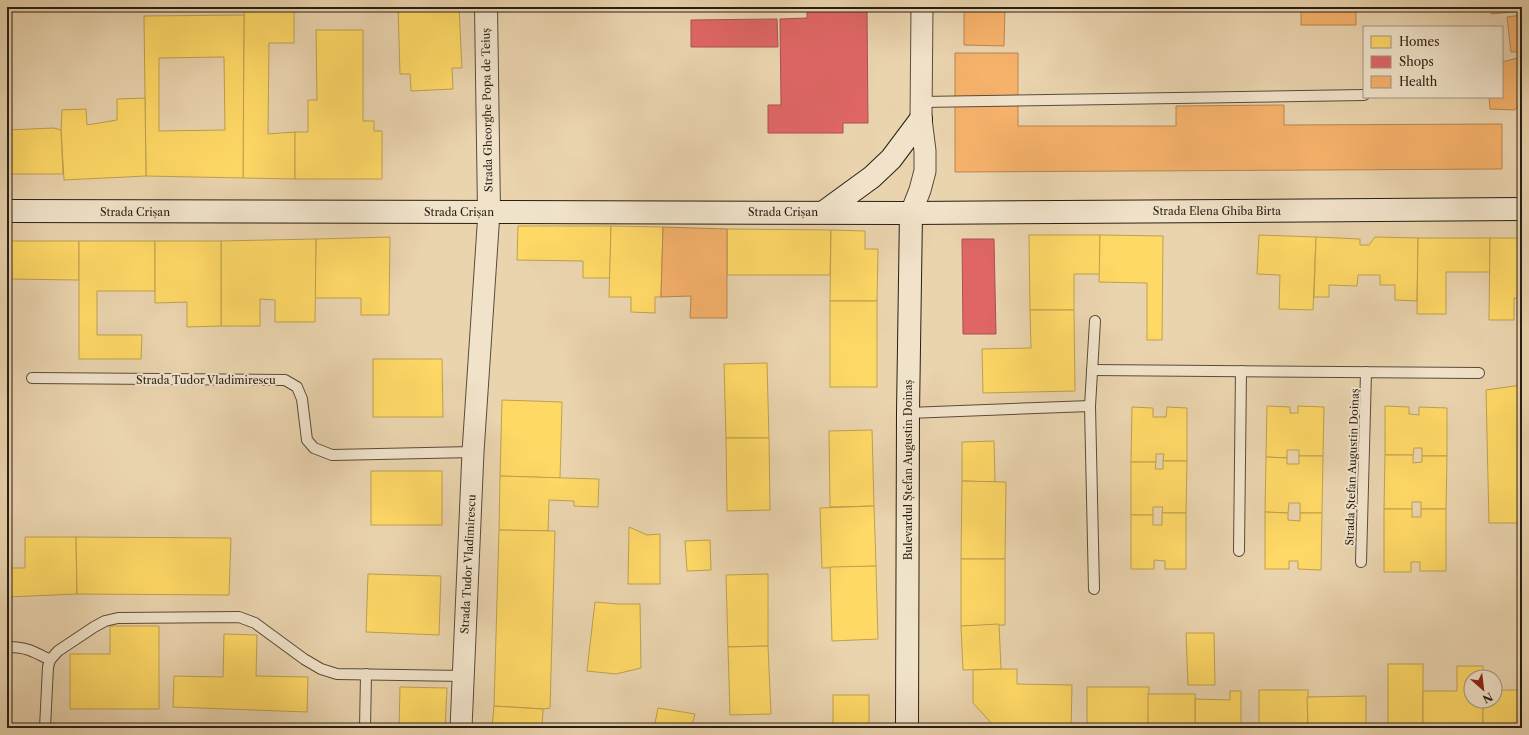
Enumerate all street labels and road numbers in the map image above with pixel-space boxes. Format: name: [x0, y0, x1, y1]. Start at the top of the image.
street label: Strada Gheorghe Popa de Teiuș: [479, 28, 495, 192]
street label: Strada Elena Ghiba Birta: [1153, 204, 1281, 218]
street label: Strada Crișan: [100, 205, 170, 219]
street label: Strada Crișan: [424, 205, 494, 219]
street label: Strada Crișan: [748, 205, 818, 219]
street label: Strada Tudor Vladimirescu: [136, 373, 276, 387]
street label: Bulevardul Ștefan Augustin Doinaș: [901, 379, 915, 560]
street label: Strada Ștefan Augustin Doinaș: [1342, 388, 1362, 546]
street label: Strada Tudor Vladimirescu: [457, 494, 479, 634]

